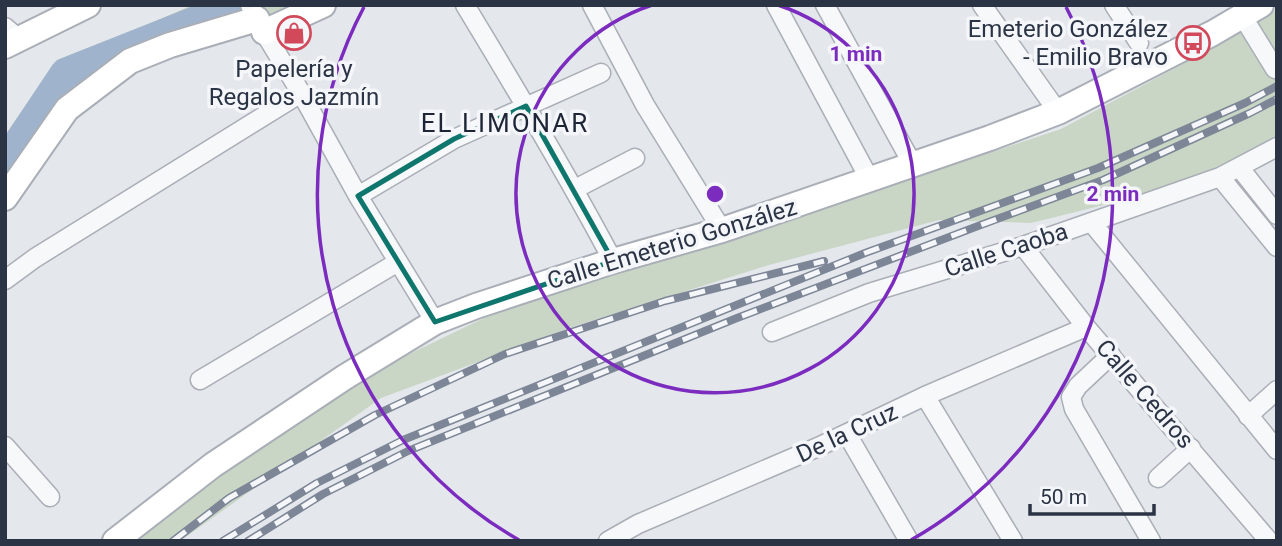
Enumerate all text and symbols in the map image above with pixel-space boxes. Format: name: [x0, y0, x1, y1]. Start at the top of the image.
shop icon: Papelería y Regalos Jazmín: [275, 14, 313, 52]
place label: Emeterio González - Emilio Bravo: [968, 15, 1168, 71]
bus stop icon: Emeterio González - Emilio Bravo: [1174, 24, 1212, 62]
text: 1 min: [830, 42, 882, 66]
place label: Papelería y Regalos Jazmín: [209, 55, 379, 111]
district label: EL LIMONAR: [421, 108, 589, 138]
centre of rings: [703, 182, 727, 206]
text: 2 min: [1087, 182, 1139, 206]
street label: Calle Emeterio González: [544, 193, 800, 295]
street label: Calle Caoba: [941, 217, 1071, 283]
street label: Calle Cedros: [1090, 334, 1200, 454]
street label: De la Cruz: [792, 397, 902, 469]
scale bar: [1030, 472, 1154, 516]
text: 50 m: [1040, 485, 1087, 509]

